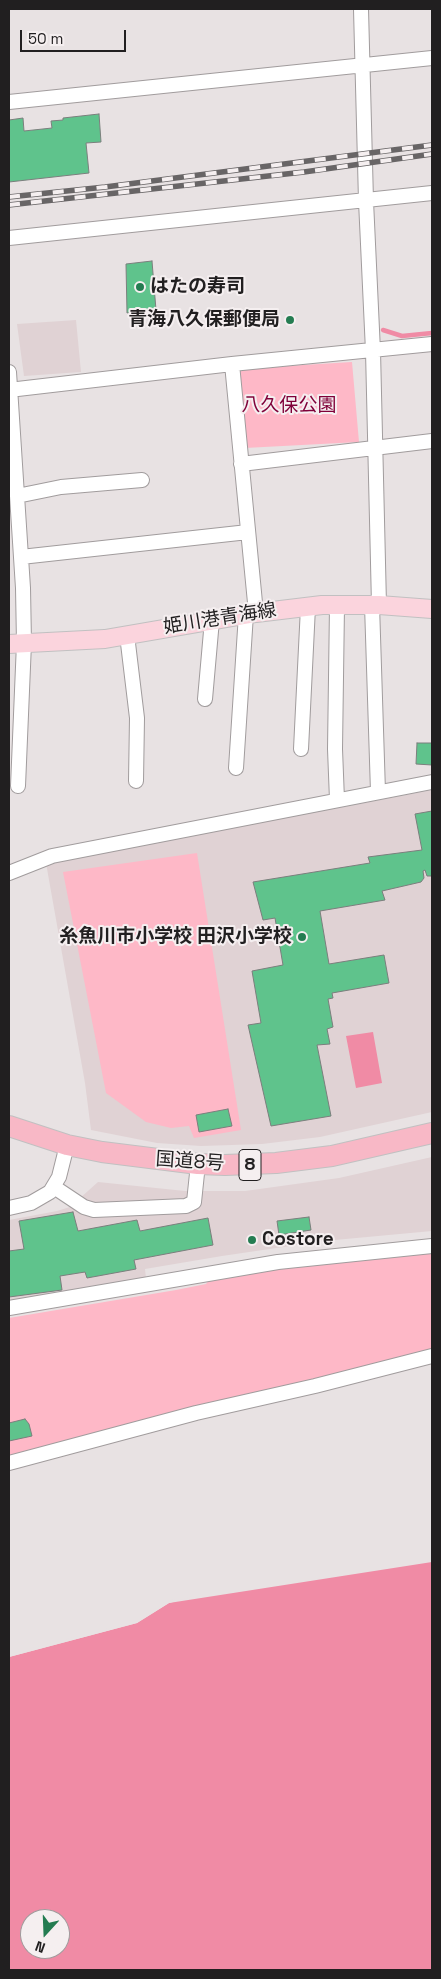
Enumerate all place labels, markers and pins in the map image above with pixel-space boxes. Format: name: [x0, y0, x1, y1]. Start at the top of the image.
place label: はたの寿司: [150, 276, 245, 298]
marker: はたの寿司: [134, 281, 146, 293]
place label: 青海八久保郵便局: [128, 309, 280, 331]
marker: 青海八久保郵便局: [284, 314, 296, 326]
place label: 糸魚川市小学校 田沢小学校: [59, 926, 292, 948]
marker: 糸魚川市小学校 田沢小学校: [296, 931, 308, 943]
place label: Costore: [262, 1229, 334, 1251]
marker: Costore: [246, 1234, 258, 1246]

